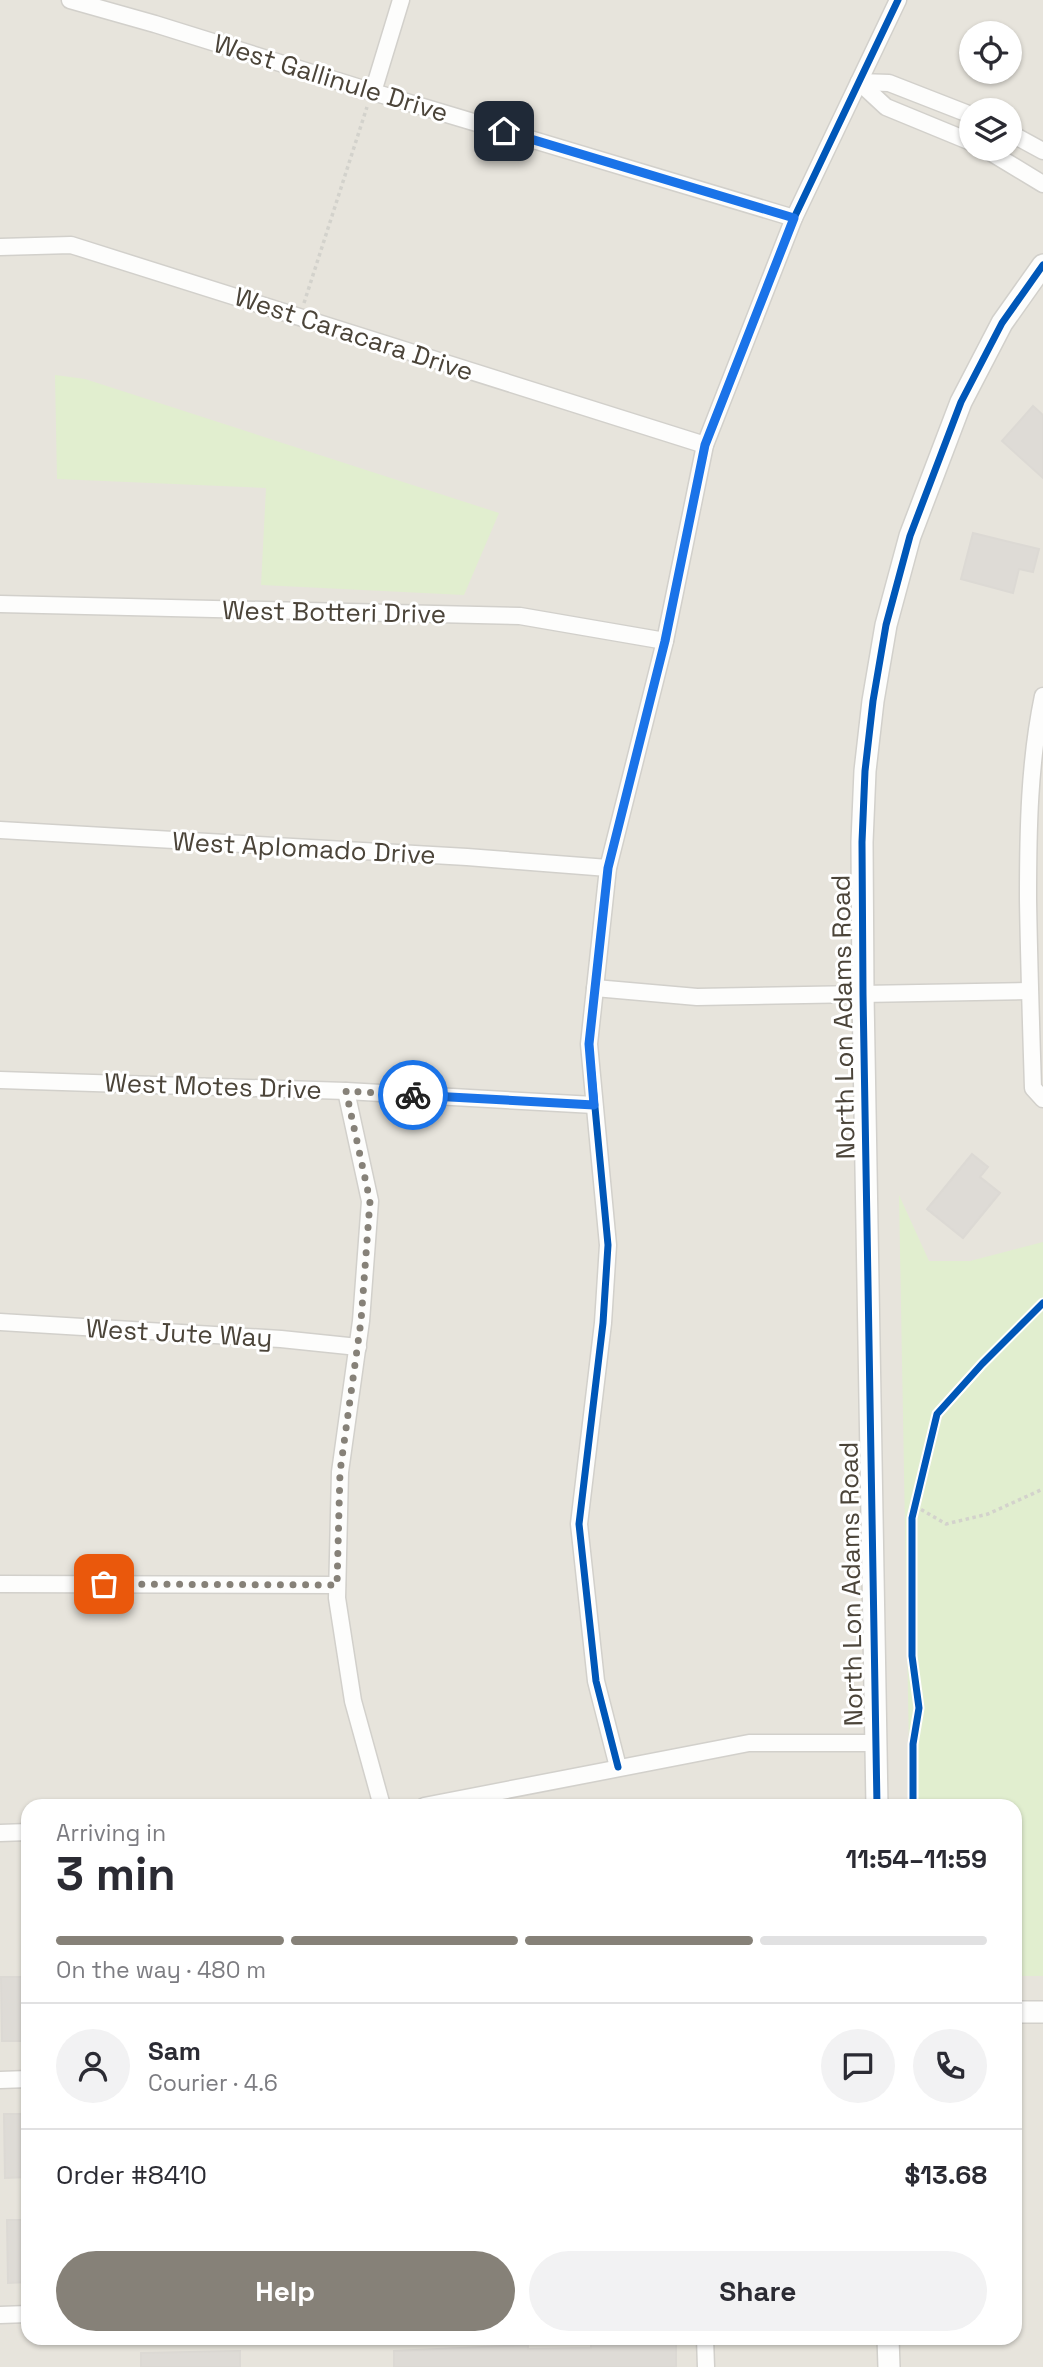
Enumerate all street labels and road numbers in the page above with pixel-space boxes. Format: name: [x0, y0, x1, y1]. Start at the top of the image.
street label: West Gallinule Drive: [210, 26, 452, 130]
street label: West Caracara Drive: [230, 279, 478, 389]
street label: West Botteri Drive: [222, 593, 446, 631]
street label: West Aplomado Drive: [171, 824, 437, 872]
street label: North Lon Adams Road: [824, 874, 862, 1160]
street label: West Motes Drive: [104, 1065, 322, 1107]
street label: West Jute Way: [85, 1311, 273, 1355]
street label: North Lon Adams Road: [832, 1441, 870, 1727]

